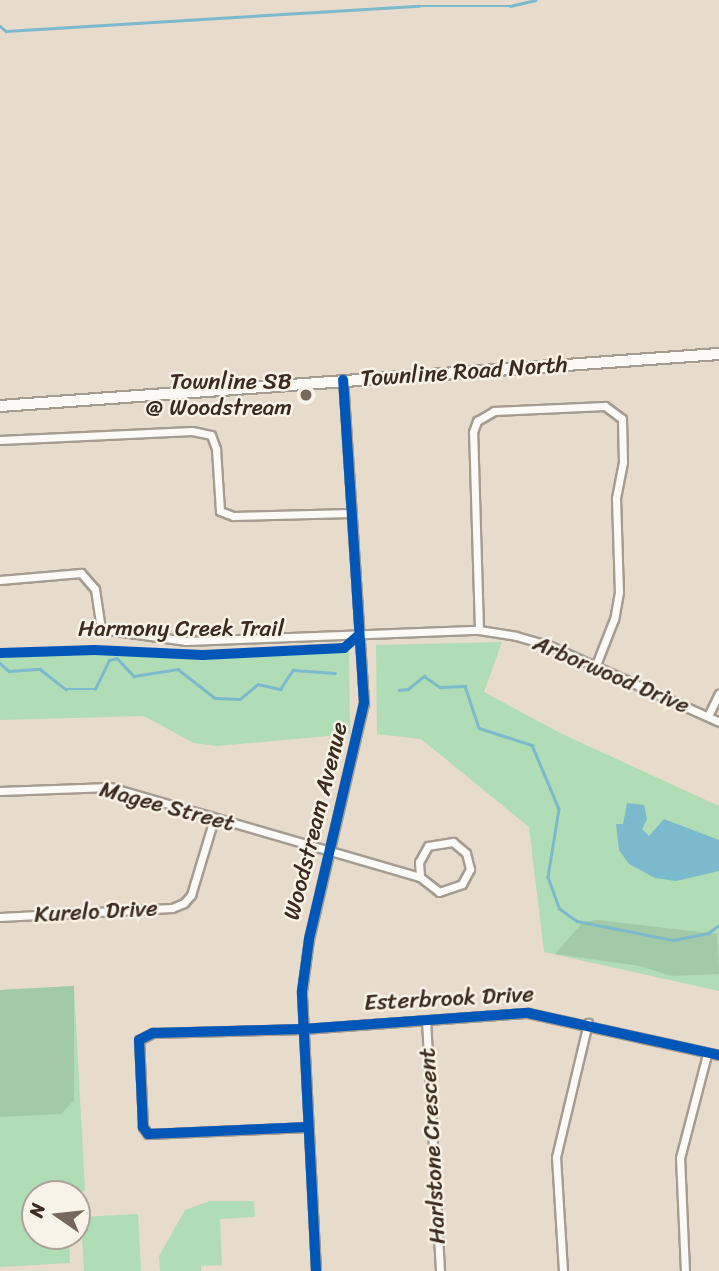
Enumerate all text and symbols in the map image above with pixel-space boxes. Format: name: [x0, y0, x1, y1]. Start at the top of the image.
street label: Townline Road North: [360, 351, 568, 393]
place label: Townline SB @ Woodstream: [146, 368, 292, 422]
marker: Townline SB @ Woodstream: [298, 387, 314, 403]
street label: Harmony Creek Trail: [77, 615, 285, 643]
street label: Arborwood Drive: [529, 630, 693, 720]
street label: Woodstream Avenue: [278, 720, 354, 922]
street label: Magee Street: [97, 776, 237, 838]
street label: Kurelo Drive: [34, 895, 158, 929]
street label: Esterbrook Drive: [363, 981, 535, 1017]
street label: Harlstone Crescent: [414, 1047, 452, 1245]
north arrow: [21, 1180, 91, 1250]
text: N: [19, 1200, 55, 1221]

